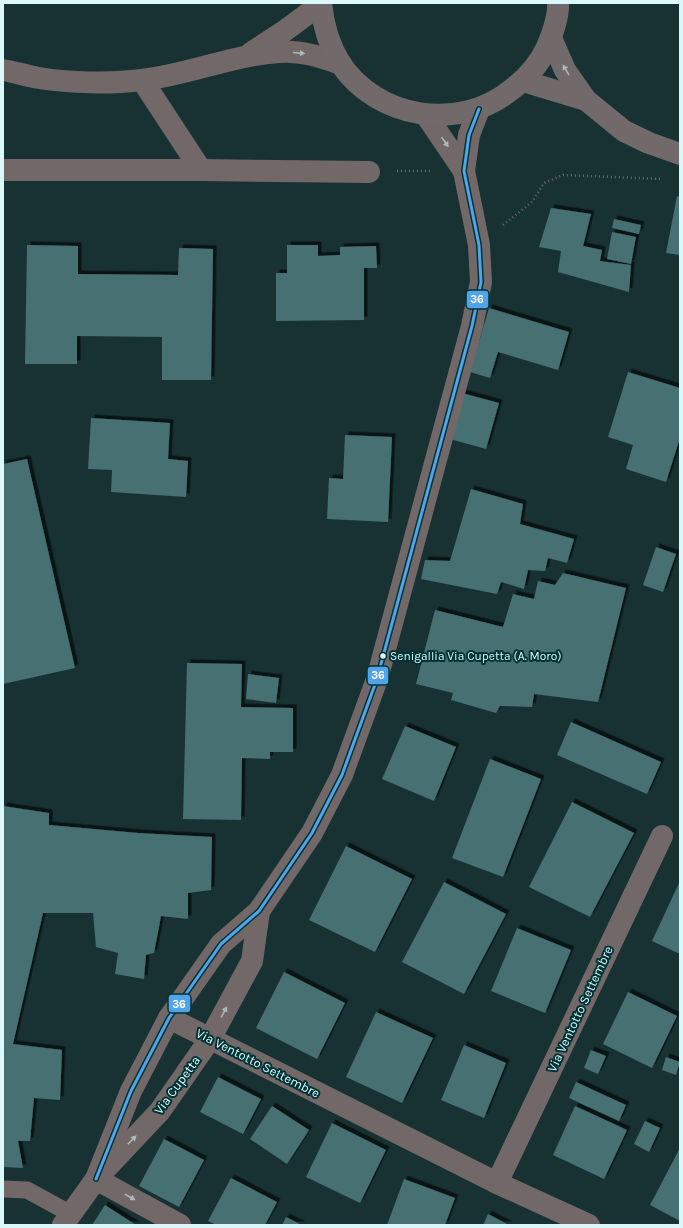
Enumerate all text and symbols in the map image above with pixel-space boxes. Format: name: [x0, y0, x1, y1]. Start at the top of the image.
one-way arrow: [293, 50, 305, 57]
one-way arrow: [563, 64, 570, 76]
one-way arrow: [441, 137, 449, 147]
line badge: 36: [466, 290, 489, 309]
text: 36: [470, 293, 484, 306]
place label: Senigallia Via Cupetta (A. Moro): [390, 649, 561, 663]
marker: Senigallia Via Cupetta (A. Moro): [378, 651, 388, 661]
line badge: 36: [367, 666, 389, 685]
text: 36: [371, 669, 385, 682]
street label: Via Ventotto Settembre: [544, 943, 616, 1074]
line badge: 36: [168, 994, 191, 1013]
text: 36: [172, 998, 186, 1011]
one-way arrow: [221, 1006, 227, 1018]
street label: Via Ventotto Settembre: [194, 1025, 323, 1101]
street label: Via Cupetta: [151, 1053, 203, 1117]
one-way arrow: [127, 1135, 137, 1145]
one-way arrow: [124, 1194, 136, 1201]

